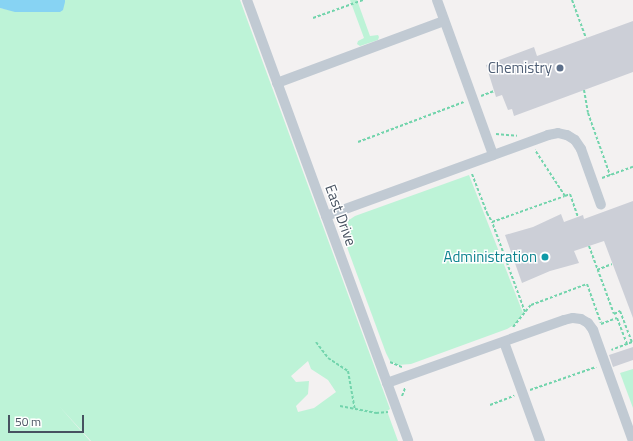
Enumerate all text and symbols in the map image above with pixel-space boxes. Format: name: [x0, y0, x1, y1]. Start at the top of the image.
place label: Chemistry: [488, 59, 552, 77]
marker: Chemistry: [555, 63, 565, 73]
street label: East Drive: [322, 182, 360, 248]
place label: Administration: [444, 248, 537, 266]
marker: Administration: [540, 252, 550, 262]
scale bar: [10, 407, 86, 433]
text: 50 m: [15, 412, 41, 431]

